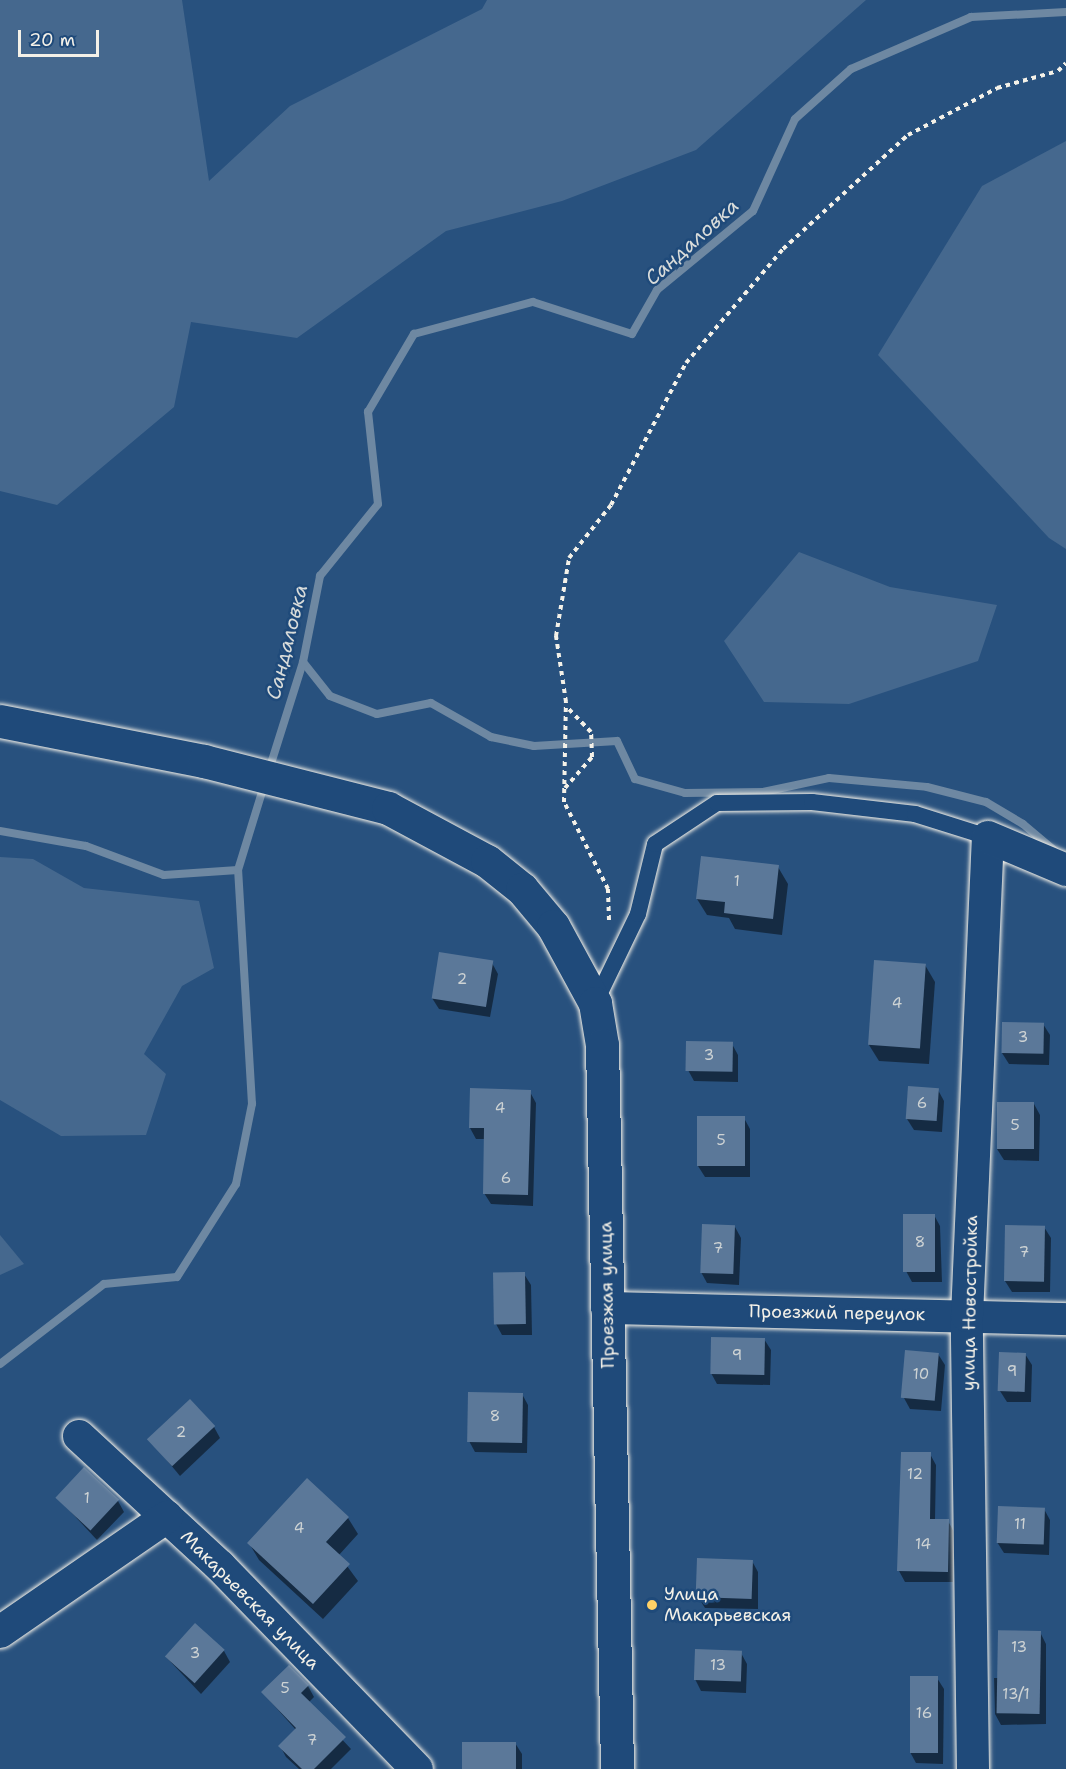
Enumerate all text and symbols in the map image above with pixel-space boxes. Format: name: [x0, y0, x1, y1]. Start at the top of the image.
scale bar: [21, 18, 102, 56]
text: 20 m: [29, 28, 75, 52]
water label: Сандаловка: [640, 194, 744, 290]
water label: Сандаловка: [261, 582, 313, 702]
house number: 1: [734, 873, 740, 891]
house number: 2: [457, 971, 467, 989]
house number: 4: [892, 995, 902, 1013]
house number: 3: [1018, 1029, 1028, 1047]
house number: 3: [704, 1047, 714, 1065]
house number: 6: [917, 1095, 927, 1113]
house number: 4: [495, 1100, 505, 1118]
house number: 5: [1010, 1117, 1020, 1135]
house number: 5: [716, 1132, 726, 1150]
house number: 6: [501, 1170, 511, 1188]
street label: улица Новостройка: [958, 1215, 982, 1391]
street label: Проезжая улица: [595, 1221, 619, 1369]
house number: 8: [915, 1234, 925, 1252]
house number: 7: [713, 1240, 723, 1258]
house number: 7: [1019, 1244, 1029, 1262]
street label: Проезжий переулок: [749, 1301, 925, 1325]
house number: 9: [732, 1347, 742, 1365]
house number: 9: [1007, 1363, 1017, 1381]
house number: 10: [913, 1366, 929, 1384]
house number: 8: [490, 1408, 500, 1426]
house number: 2: [176, 1424, 186, 1442]
house number: 12: [907, 1466, 923, 1484]
house number: 1: [84, 1490, 90, 1508]
house number: 11: [1014, 1516, 1026, 1534]
house number: 4: [294, 1520, 304, 1538]
street label: Макарьевская улица: [176, 1526, 324, 1674]
house number: 14: [915, 1536, 931, 1554]
place label: Улица Макарьевская: [664, 1584, 791, 1626]
marker: Улица Макарьевская: [645, 1598, 659, 1612]
house number: 13: [1011, 1639, 1027, 1657]
house number: 3: [190, 1645, 200, 1663]
house number: 13: [710, 1657, 726, 1675]
house number: 5: [280, 1680, 290, 1698]
house number: 13/1: [1002, 1686, 1030, 1704]
house number: 16: [916, 1705, 932, 1723]
house number: 7: [307, 1732, 317, 1750]

